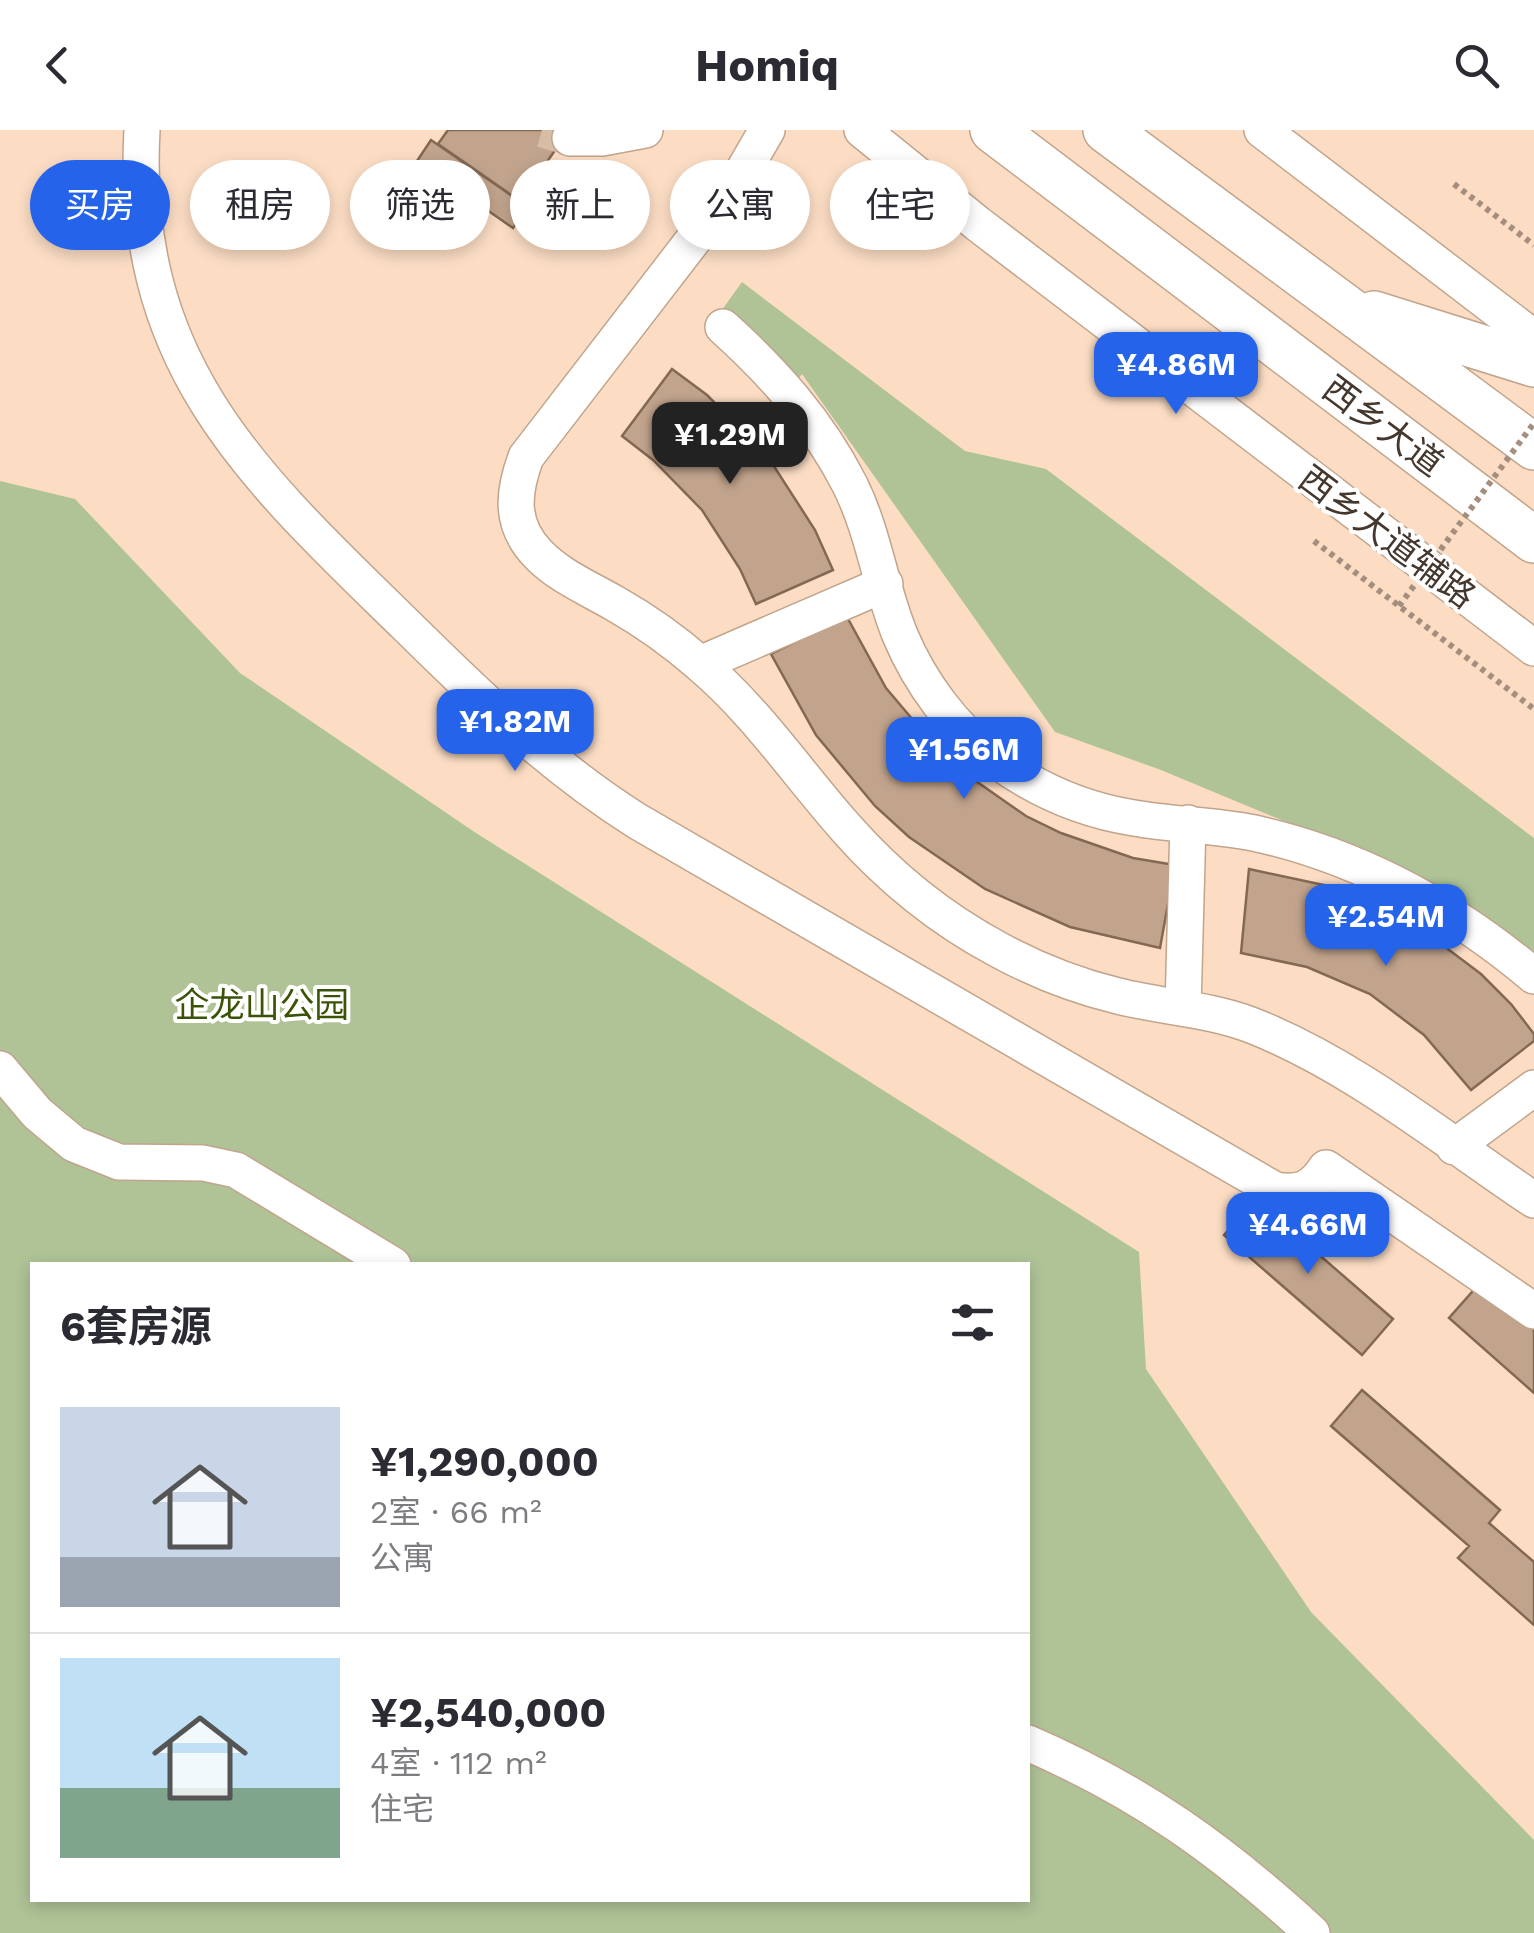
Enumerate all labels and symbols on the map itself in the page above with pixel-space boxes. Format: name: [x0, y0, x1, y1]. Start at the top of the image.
pin: ¥4.86M: [1095, 332, 1257, 417]
street label: 西乡大道: [1314, 367, 1452, 485]
pin: ¥1.29M: [649, 402, 811, 487]
street label: 西乡大道辅路: [1290, 457, 1484, 617]
pin: ¥1.82M: [434, 689, 596, 774]
pin: ¥1.56M: [883, 717, 1045, 802]
pin: ¥2.54M: [1305, 884, 1467, 969]
park label: 企龙山公园: [174, 984, 350, 1026]
pin: ¥4.66M: [1227, 1192, 1389, 1277]

